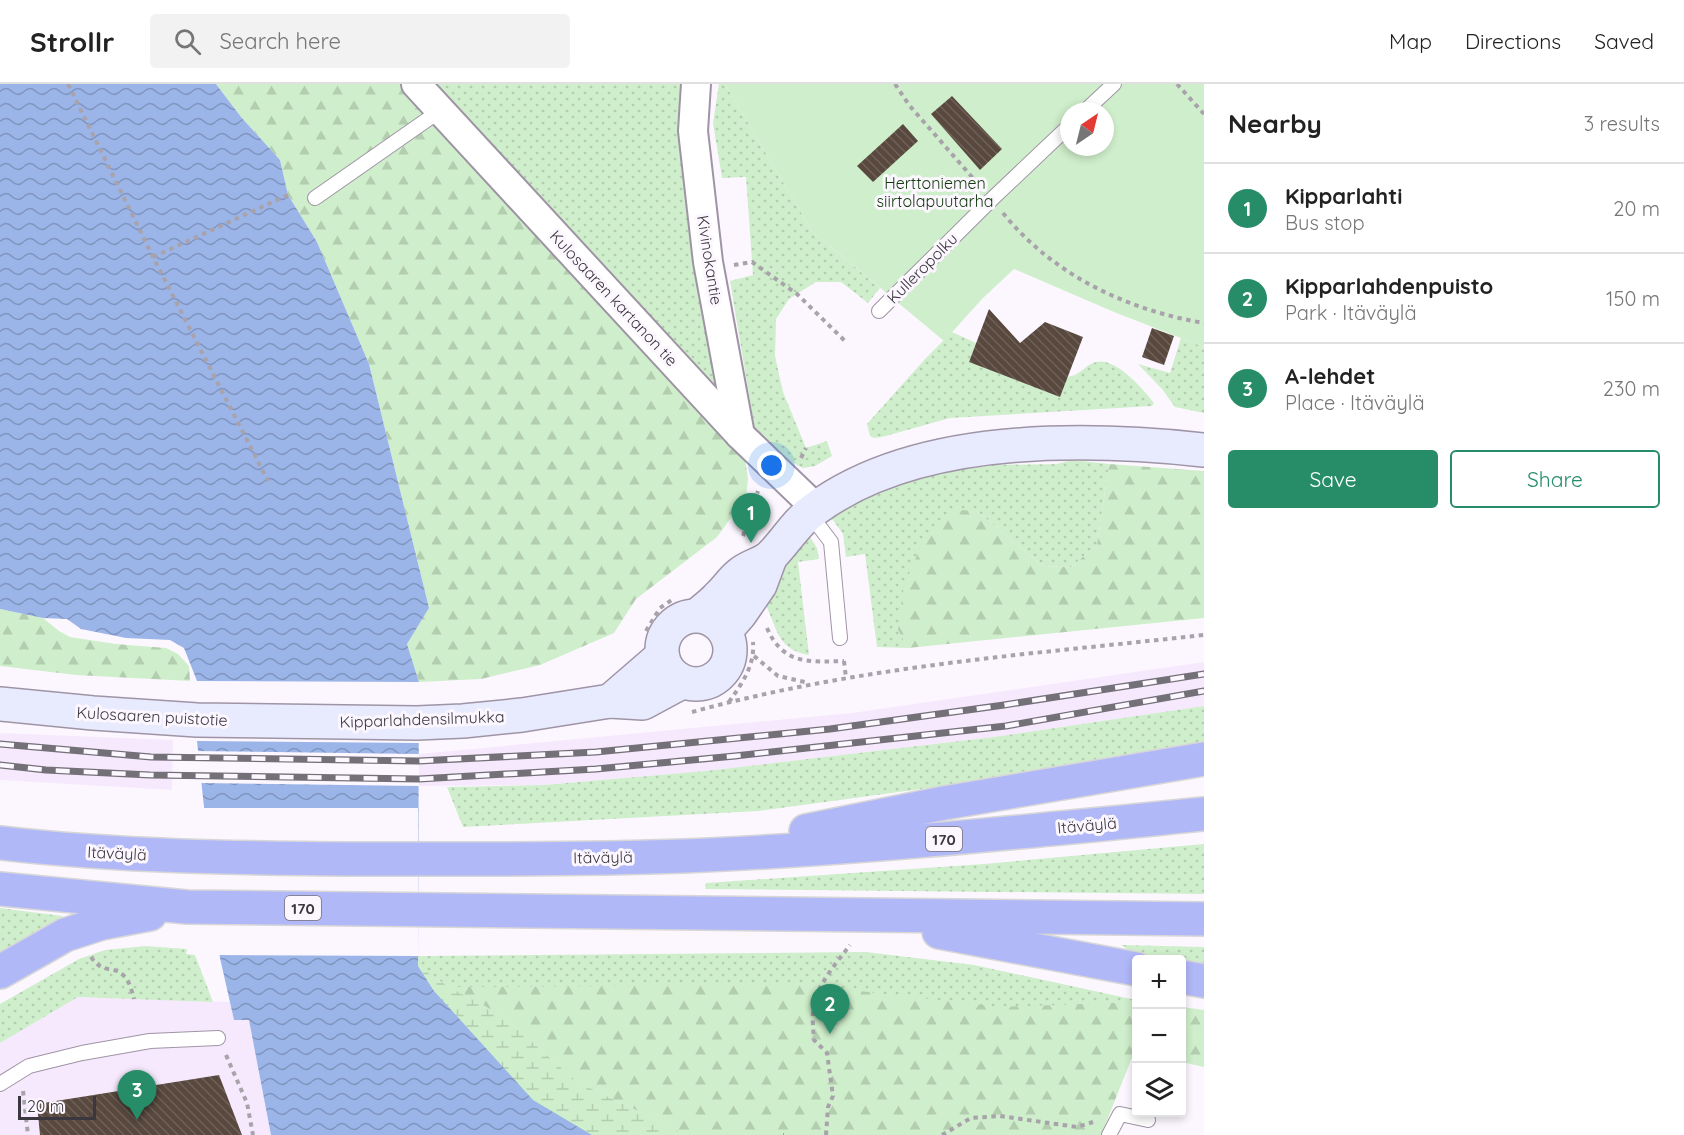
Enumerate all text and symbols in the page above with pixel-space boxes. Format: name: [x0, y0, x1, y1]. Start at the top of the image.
search box: [150, 14, 570, 68]
text: Strollr: [30, 24, 114, 59]
icon: search: [171, 25, 204, 58]
text: Search here: [219, 27, 341, 55]
text: Map: [1389, 28, 1432, 54]
text: Directions: [1465, 28, 1561, 54]
text: Saved: [1594, 28, 1654, 54]
north arrow: [1060, 102, 1114, 156]
text: Nearby: [1228, 107, 1322, 140]
text: 3 results: [1584, 111, 1660, 136]
park label: Herttoniemen siirtolapuutarha: [877, 173, 993, 211]
text: Kipparlahti: [1285, 182, 1402, 210]
text: 1: [1244, 196, 1251, 221]
text: 20 m: [1613, 196, 1660, 221]
text: Bus stop: [1285, 210, 1365, 235]
street label: Kivinokantie: [693, 214, 727, 306]
street label: Kulosaaren kartanon tie: [546, 226, 682, 370]
street label: Kulleropolku: [882, 228, 962, 308]
text: Kipparlahdenpuisto: [1285, 272, 1493, 300]
text: 2: [1242, 286, 1253, 311]
text: 150 m: [1606, 286, 1660, 311]
text: Park · Itäväylä: [1285, 300, 1417, 325]
text: A-lehdet: [1285, 362, 1375, 390]
text: 3: [1242, 376, 1253, 401]
text: 230 m: [1603, 376, 1660, 401]
text: Place · Itäväylä: [1285, 390, 1425, 415]
button: Save: [1228, 450, 1438, 508]
button: Share: [1450, 450, 1660, 508]
your location: [757, 451, 786, 480]
pin: 1: [732, 494, 771, 543]
street label: Kulosaaren puistotie: [76, 702, 228, 730]
street label: Kipparlahdensilmukka: [339, 706, 505, 732]
street label: Itäväylä: [1056, 812, 1118, 838]
road number: 170: [926, 827, 962, 851]
street label: Itäväylä: [87, 841, 147, 865]
street label: Itäväylä: [573, 846, 633, 868]
road number: 170: [285, 896, 321, 920]
map controls: [1132, 955, 1186, 1117]
button: +: [1132, 955, 1186, 1009]
pin: 2: [810, 984, 850, 1034]
button: −: [1132, 1009, 1186, 1063]
button: layers: [1132, 1063, 1186, 1117]
pin: 3: [118, 1070, 156, 1120]
scale bar: [18, 1093, 96, 1120]
text: 20 m: [27, 1096, 64, 1116]

